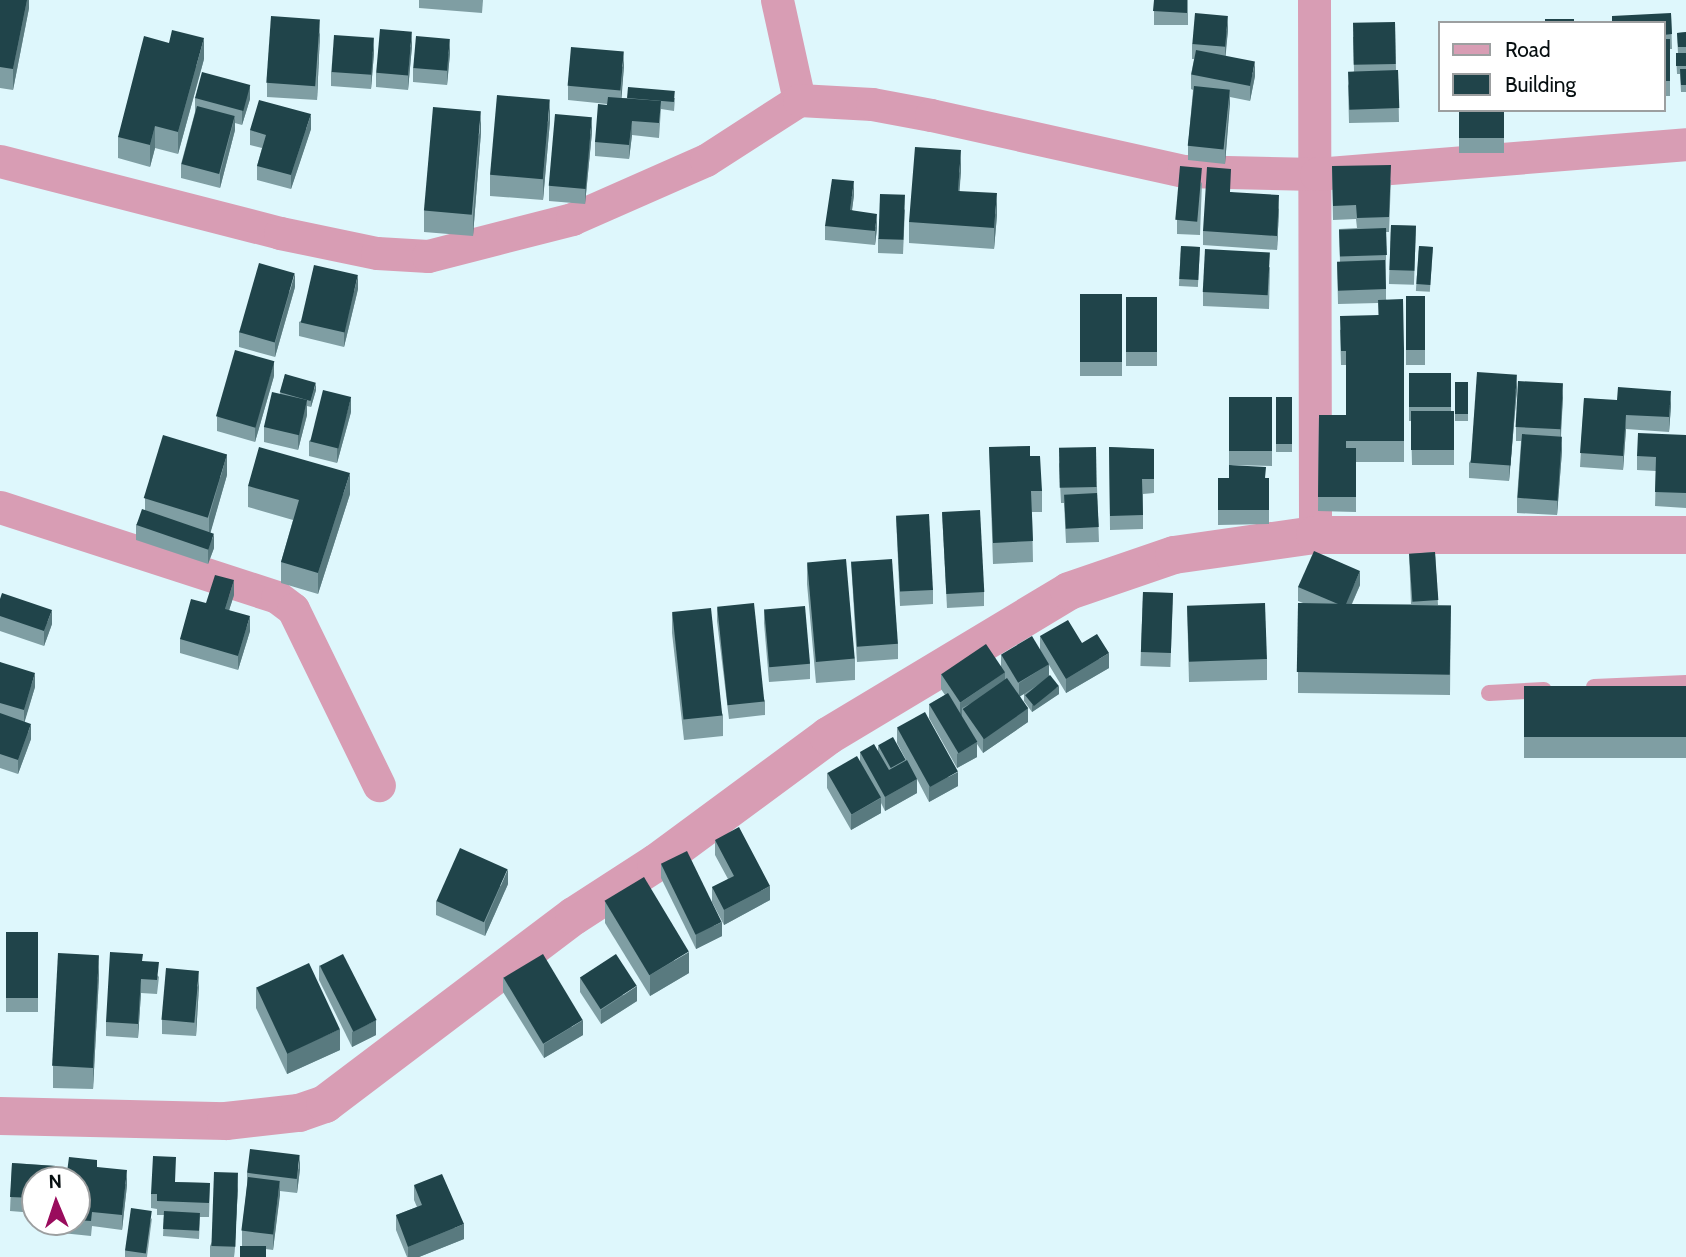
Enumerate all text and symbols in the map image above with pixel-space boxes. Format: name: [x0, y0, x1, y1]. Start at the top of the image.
legend: [1438, 21, 1665, 112]
text: Road: [1505, 37, 1551, 62]
text: Building: [1505, 72, 1576, 97]
north arrow: [21, 1166, 91, 1236]
text: N: [48, 1170, 62, 1193]

